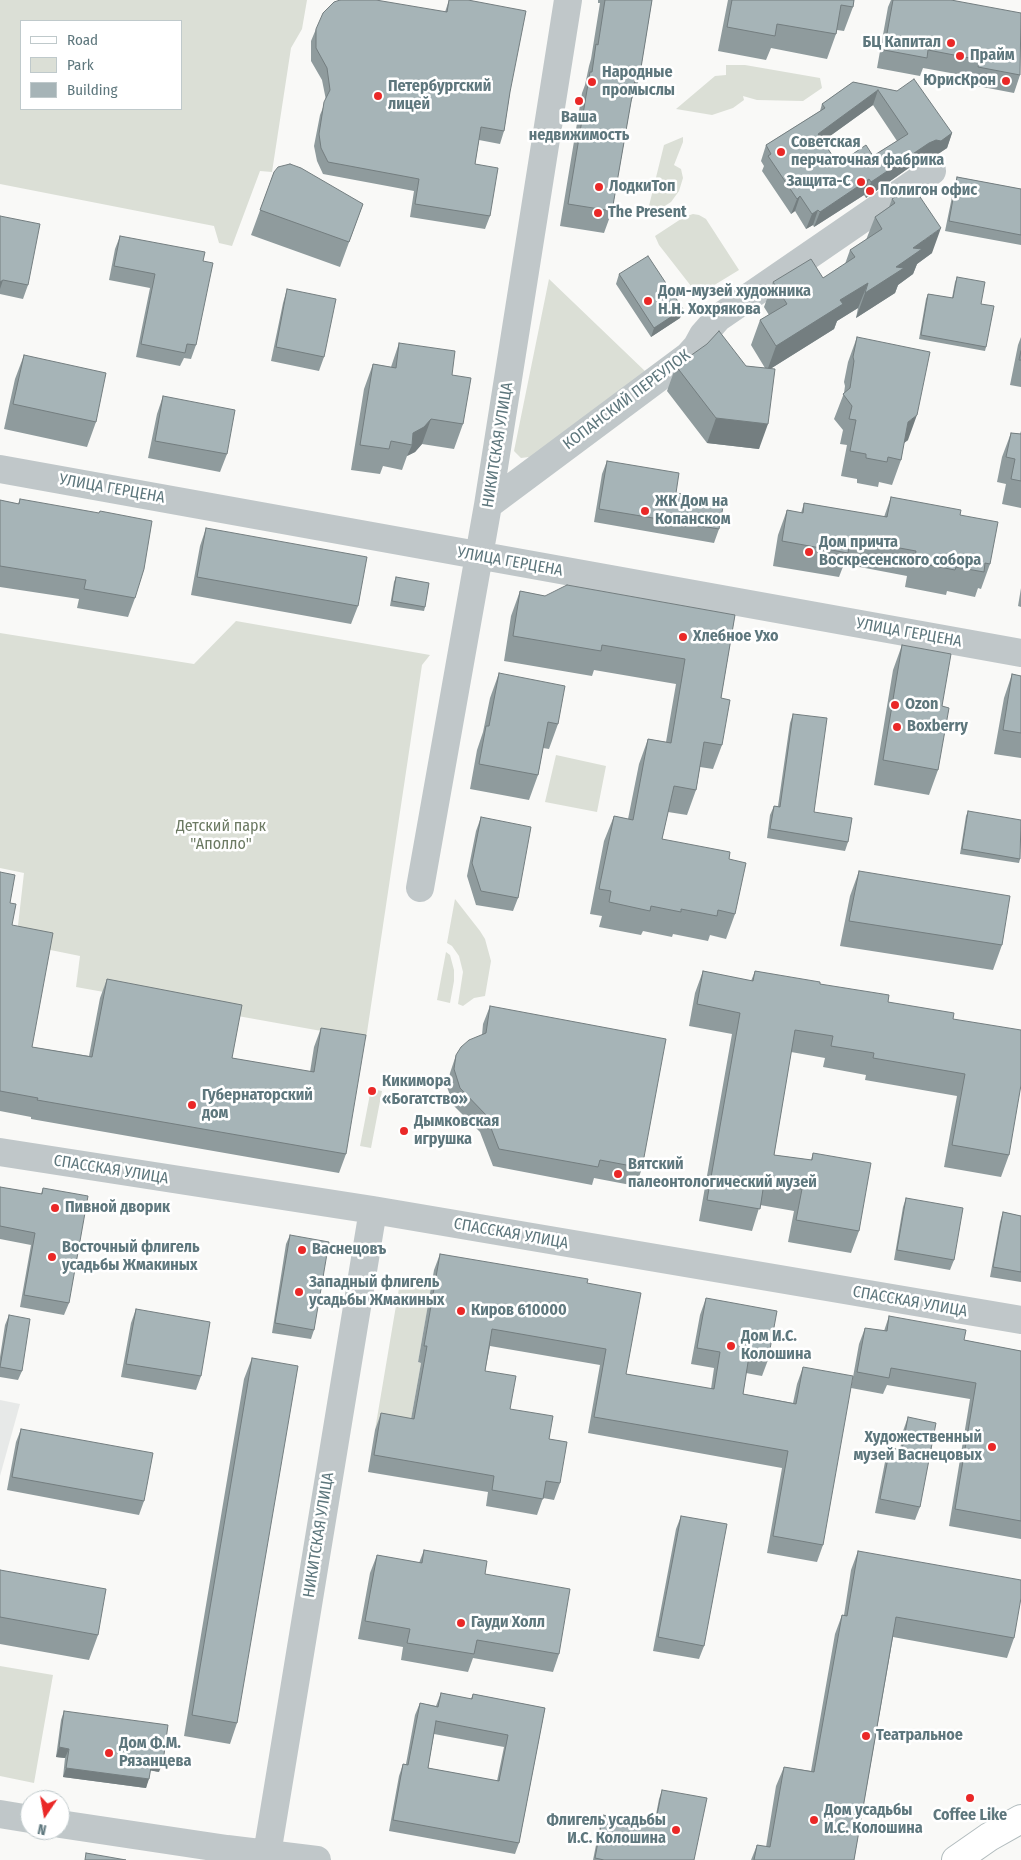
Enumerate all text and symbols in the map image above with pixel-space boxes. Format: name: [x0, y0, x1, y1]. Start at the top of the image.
legend: [20, 20, 182, 110]
text: Road: [67, 31, 98, 49]
place label: БЦ Капитал: [863, 33, 941, 53]
marker: БЦ Капитал: [945, 37, 957, 49]
place label: Прайм: [970, 46, 1015, 66]
marker: Прайм: [954, 50, 966, 62]
text: Park: [67, 56, 94, 74]
place label: Народные промыслы: [602, 63, 675, 101]
place label: ЮрисКрон: [923, 71, 996, 91]
marker: ЮрисКрон: [1000, 75, 1012, 87]
marker: Народные промыслы: [586, 76, 598, 88]
place label: Петербургский лицей: [388, 77, 491, 115]
text: Building: [67, 81, 118, 99]
marker: Петербургский лицей: [372, 90, 384, 102]
marker: Ваша недвижимость: [573, 95, 585, 107]
place label: Ваша недвижимость: [529, 108, 629, 146]
place label: Советская перчаточная фабрика: [791, 133, 944, 171]
marker: Советская перчаточная фабрика: [775, 146, 787, 158]
place label: Защита-С: [786, 172, 851, 192]
marker: Защита-С: [855, 176, 867, 188]
place label: ЛодкиТоп: [609, 177, 675, 197]
marker: ЛодкиТоп: [593, 181, 605, 193]
place label: Полигон офис: [880, 181, 977, 201]
marker: Полигон офис: [864, 185, 876, 197]
place label: The Present: [608, 203, 687, 223]
marker: The Present: [592, 207, 604, 219]
place label: Дом-музей художника Н.Н. Хохрякова: [658, 282, 811, 320]
marker: Дом-музей художника Н.Н. Хохрякова: [642, 295, 654, 307]
street label: КОПАНСКИЙ ПЕРЕУЛОК: [560, 346, 694, 454]
street label: НИКИТСКАЯ УЛИЦА: [479, 381, 517, 509]
street label: УЛИЦА ГЕРЦЕНА: [58, 470, 166, 508]
place label: ЖК Дом на Копанском: [655, 492, 730, 530]
marker: ЖК Дом на Копанском: [639, 505, 651, 517]
place label: Дом причта Воскресенского собора: [819, 533, 981, 571]
street label: УЛИЦА ГЕРЦЕНА: [456, 543, 564, 581]
marker: Дом причта Воскресенского собора: [803, 546, 815, 558]
street label: УЛИЦА ГЕРЦЕНА: [855, 614, 963, 652]
place label: Хлебное Ухо: [693, 627, 779, 647]
marker: Хлебное Ухо: [677, 631, 689, 643]
place label: Ozon: [905, 695, 938, 715]
marker: Ozon: [889, 699, 901, 711]
place label: Boxberry: [907, 717, 968, 737]
marker: Boxberry: [891, 721, 903, 733]
park label: Детский парк "Аполло": [176, 817, 266, 855]
place label: Кикимора «Богатство»: [382, 1072, 468, 1110]
marker: Кикимора «Богатство»: [366, 1085, 378, 1097]
place label: Губернаторский дом: [202, 1086, 313, 1124]
marker: Губернаторский дом: [186, 1099, 198, 1111]
place label: Дымковская игрушка: [414, 1112, 499, 1150]
marker: Дымковская игрушка: [398, 1125, 410, 1137]
street label: СПАССКАЯ УЛИЦА: [52, 1151, 170, 1189]
place label: Вятский палеонтологический музей: [628, 1155, 817, 1193]
marker: Вятский палеонтологический музей: [612, 1168, 624, 1180]
place label: Пивной дворик: [65, 1198, 170, 1218]
marker: Пивной дворик: [49, 1202, 61, 1214]
street label: СПАССКАЯ УЛИЦА: [452, 1214, 570, 1254]
place label: Восточный флигель усадьбы Жмакиных: [62, 1238, 200, 1276]
place label: Васнецовъ: [312, 1240, 386, 1260]
marker: Васнецовъ: [296, 1244, 308, 1256]
marker: Восточный флигель усадьбы Жмакиных: [46, 1251, 58, 1263]
place label: Западный флигель усадьбы Жмакиных: [309, 1273, 444, 1311]
street label: СПАССКАЯ УЛИЦА: [851, 1282, 969, 1322]
marker: Западный флигель усадьбы Жмакиных: [293, 1286, 305, 1298]
place label: Киров 610000: [471, 1301, 567, 1321]
marker: Киров 610000: [455, 1305, 467, 1317]
place label: Дом И.С. Колошина: [741, 1327, 811, 1365]
marker: Дом И.С. Колошина: [725, 1340, 737, 1352]
place label: Художественный музей Васнецовых: [853, 1428, 982, 1466]
marker: Художественный музей Васнецовых: [986, 1441, 998, 1453]
street label: НИКИТСКАЯ УЛИЦА: [300, 1471, 338, 1599]
place label: Гауди Холл: [471, 1613, 545, 1633]
marker: Гауди Холл: [455, 1617, 467, 1629]
place label: Театральное: [876, 1726, 963, 1746]
marker: Театральное: [860, 1730, 872, 1742]
place label: Дом Ф.М. Рязанцева: [119, 1734, 191, 1772]
marker: Дом Ф.М. Рязанцева: [103, 1747, 115, 1759]
north arrow: [20, 1790, 70, 1840]
marker: Coffee Like: [964, 1792, 976, 1804]
place label: Дом усадьбы И.С. Колошина: [824, 1801, 923, 1839]
place label: Coffee Like: [933, 1806, 1007, 1826]
place label: Флигель усадьбы И.С. Колошина: [547, 1811, 666, 1849]
marker: Дом усадьбы И.С. Колошина: [808, 1814, 820, 1826]
text: N: [36, 1820, 48, 1838]
marker: Флигель усадьбы И.С. Колошина: [670, 1824, 682, 1836]

